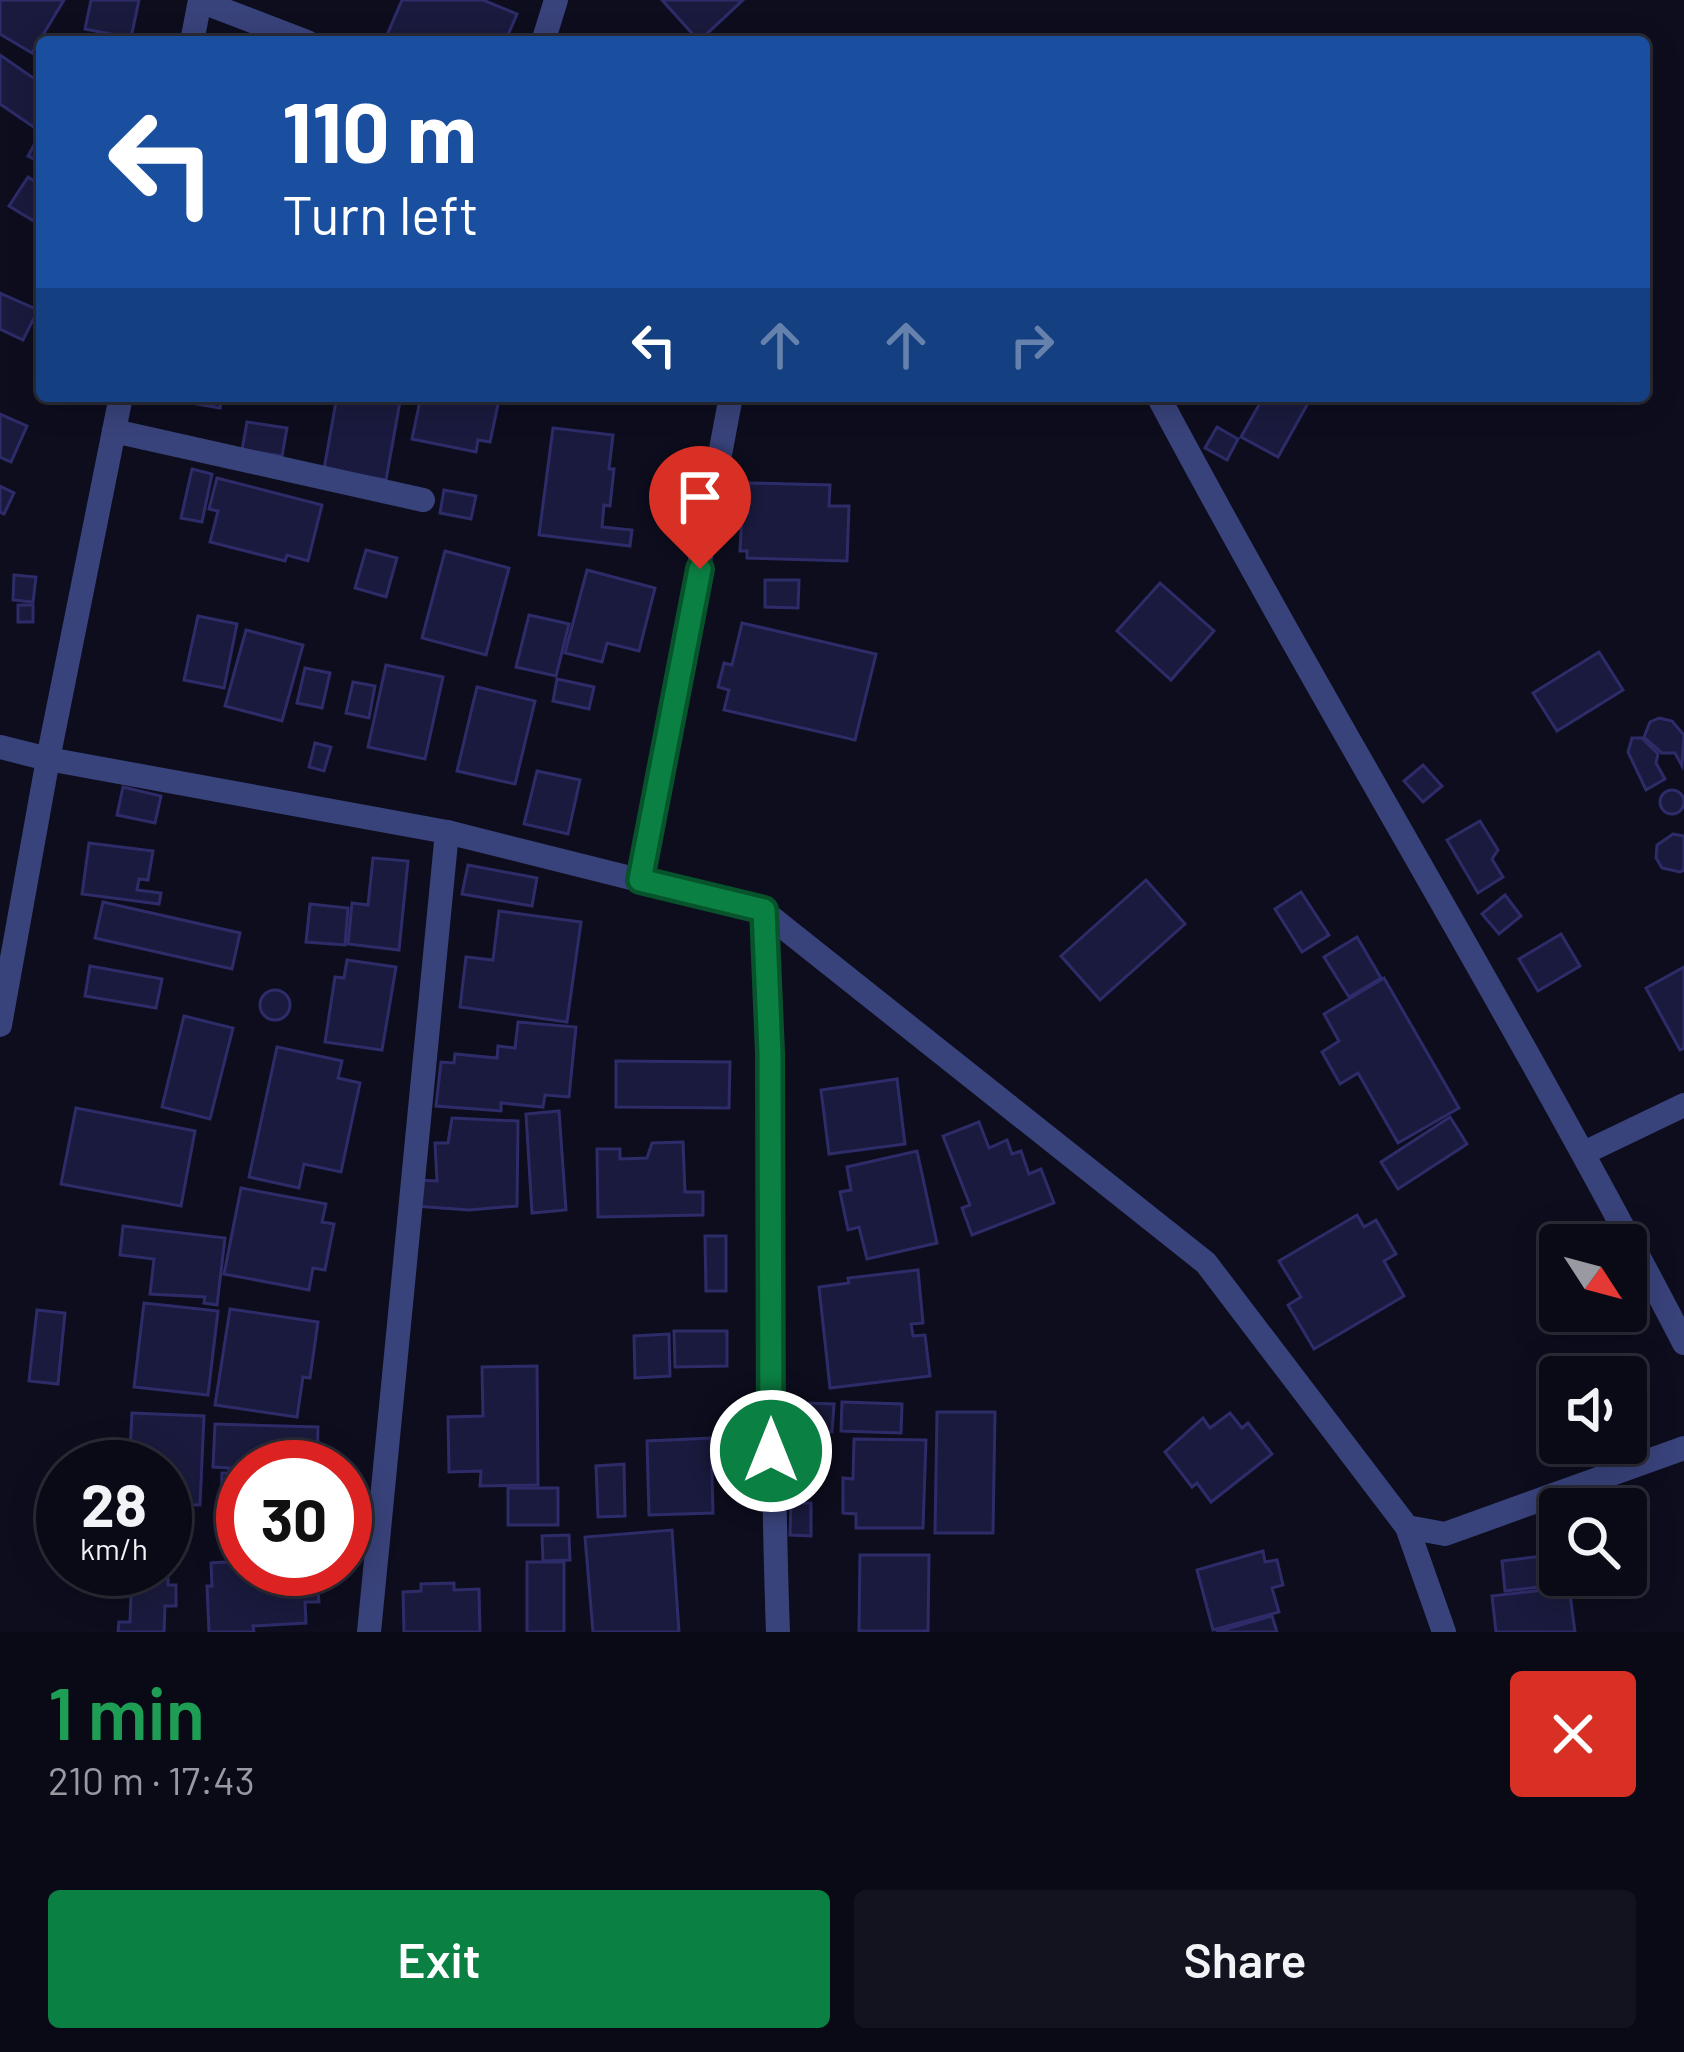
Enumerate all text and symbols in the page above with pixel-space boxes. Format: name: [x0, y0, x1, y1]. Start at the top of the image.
text: 110 m: [282, 79, 477, 180]
icon: left: [84, 84, 240, 240]
text: Turn left: [282, 181, 479, 246]
icon: left: [621, 312, 687, 378]
icon: ahead: [747, 312, 813, 378]
icon: ahead: [873, 312, 939, 378]
icon: right: [999, 312, 1065, 378]
pin: [649, 446, 751, 569]
icon: arrive: [667, 464, 733, 530]
north arrow: [1539, 1224, 1647, 1332]
map controls: [1539, 1224, 1647, 1596]
button: sound: [1539, 1356, 1647, 1464]
position arrow: [708, 1388, 834, 1514]
speed limit sign: 30: [216, 1440, 372, 1596]
text: 28: [81, 1467, 147, 1539]
button: search: [1539, 1488, 1647, 1596]
text: km/h: [80, 1530, 148, 1566]
text: 1 min: [48, 1668, 205, 1754]
button: close: [1510, 1671, 1636, 1797]
text: 210 m · 17:43: [48, 1756, 255, 1803]
button: Exit: [48, 1890, 830, 2028]
button: Share: [854, 1890, 1636, 2028]

